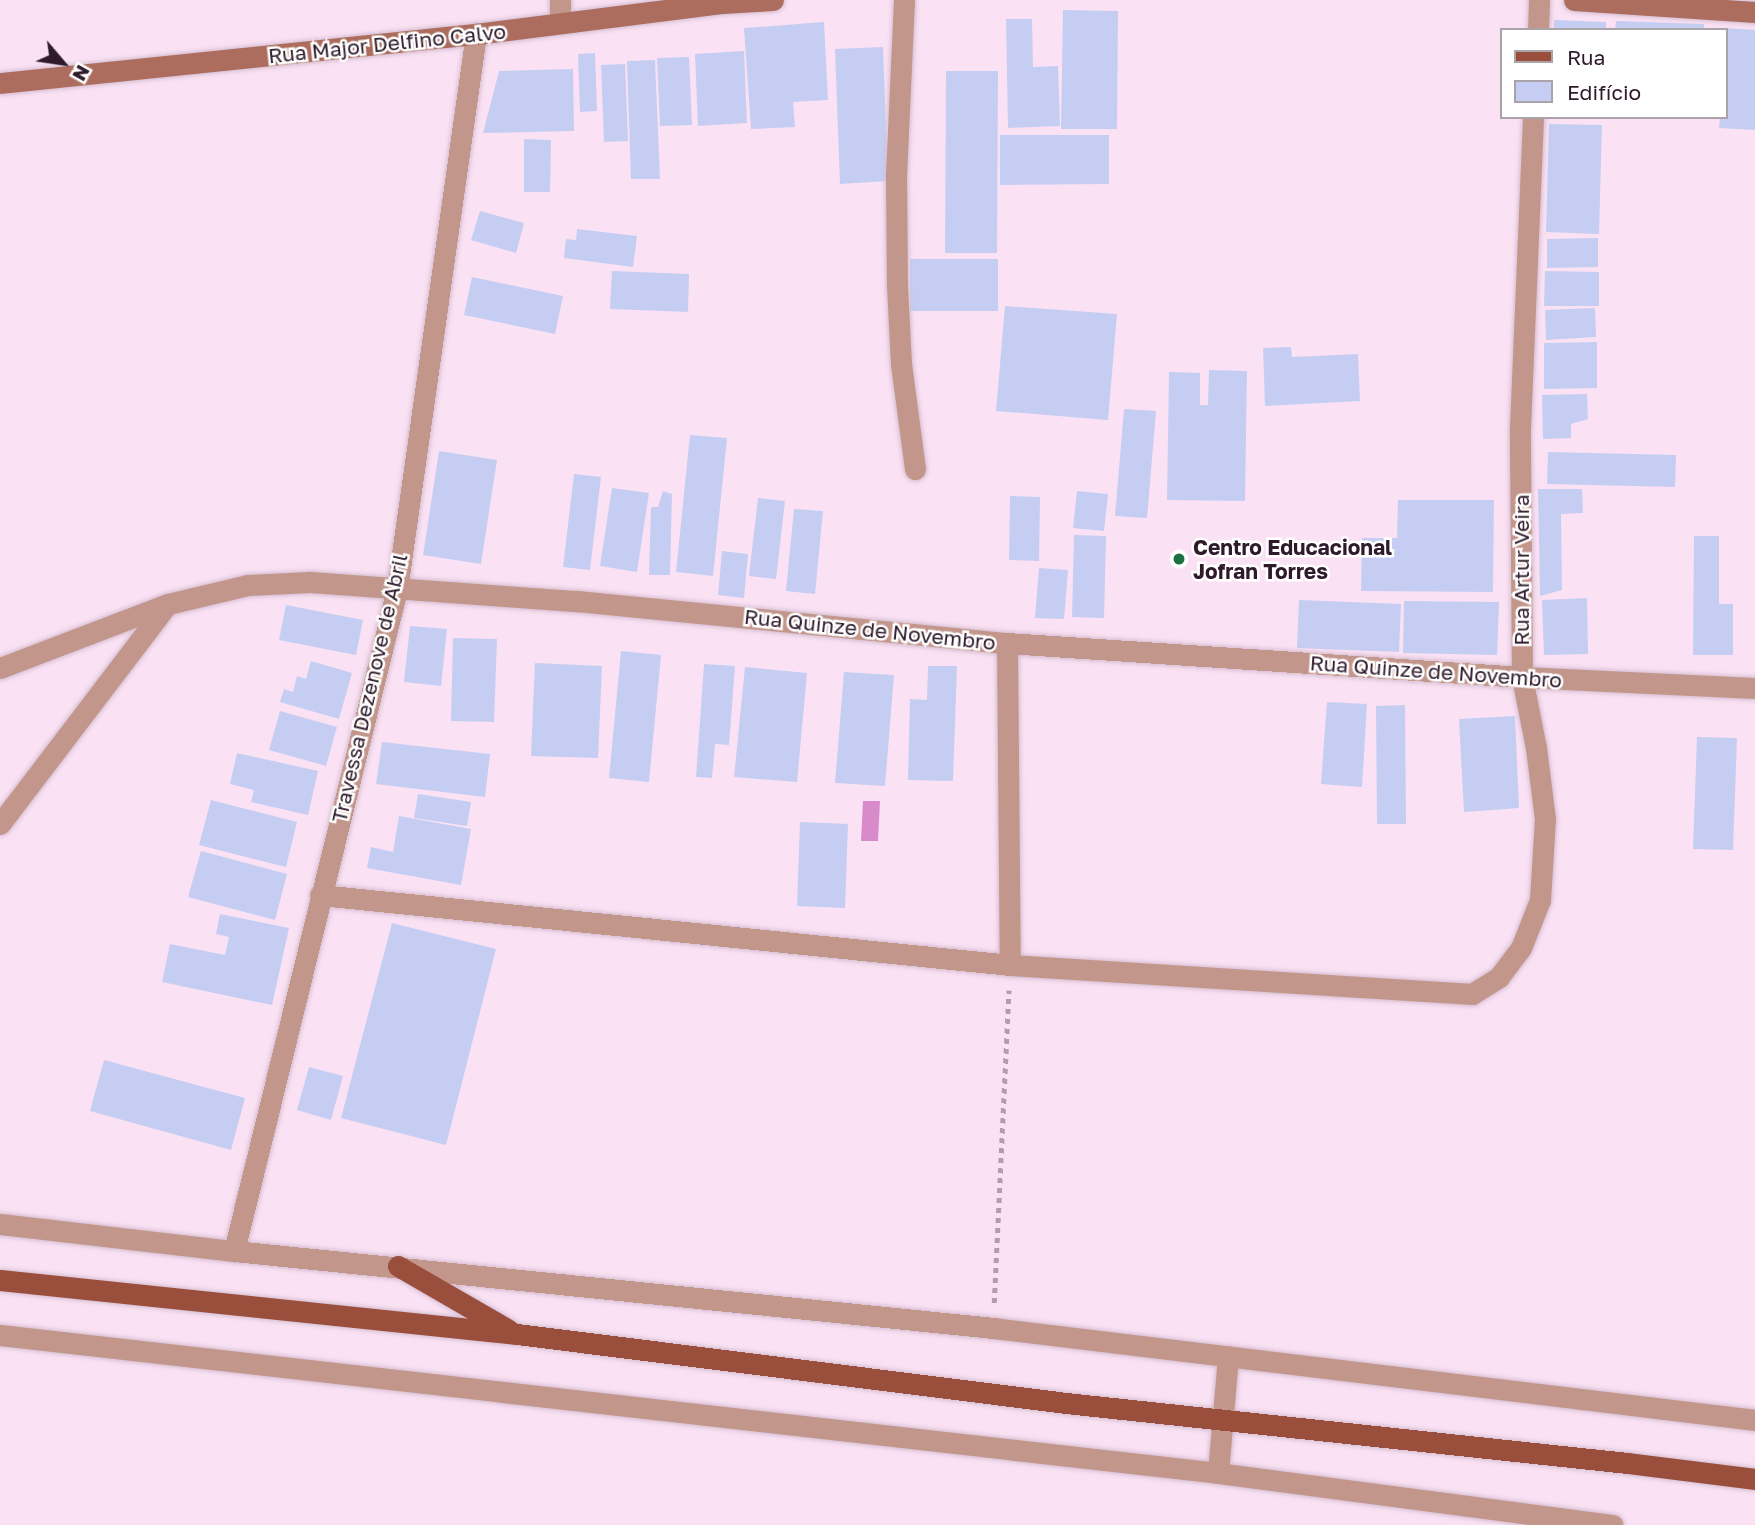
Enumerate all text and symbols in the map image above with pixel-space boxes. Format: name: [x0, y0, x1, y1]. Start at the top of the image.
street label: Rua Major Delfino Calvo: [267, 18, 507, 68]
north arrow: [28, 28, 98, 98]
legend: [1500, 28, 1727, 119]
text: Rua: [1567, 44, 1605, 70]
text: N: [68, 62, 95, 85]
text: Edifício: [1567, 79, 1641, 105]
street label: Rua Artur Veira: [1508, 494, 1534, 646]
place label: Centro Educacional Jofran Torres: [1193, 534, 1392, 584]
street label: Travessa Dezenove de Abril: [326, 551, 412, 825]
marker: Centro Educacional Jofran Torres: [1171, 551, 1187, 567]
street label: Rua Quinze de Novembro: [743, 603, 997, 655]
street label: Rua Quinze de Novembro: [1309, 650, 1563, 692]

